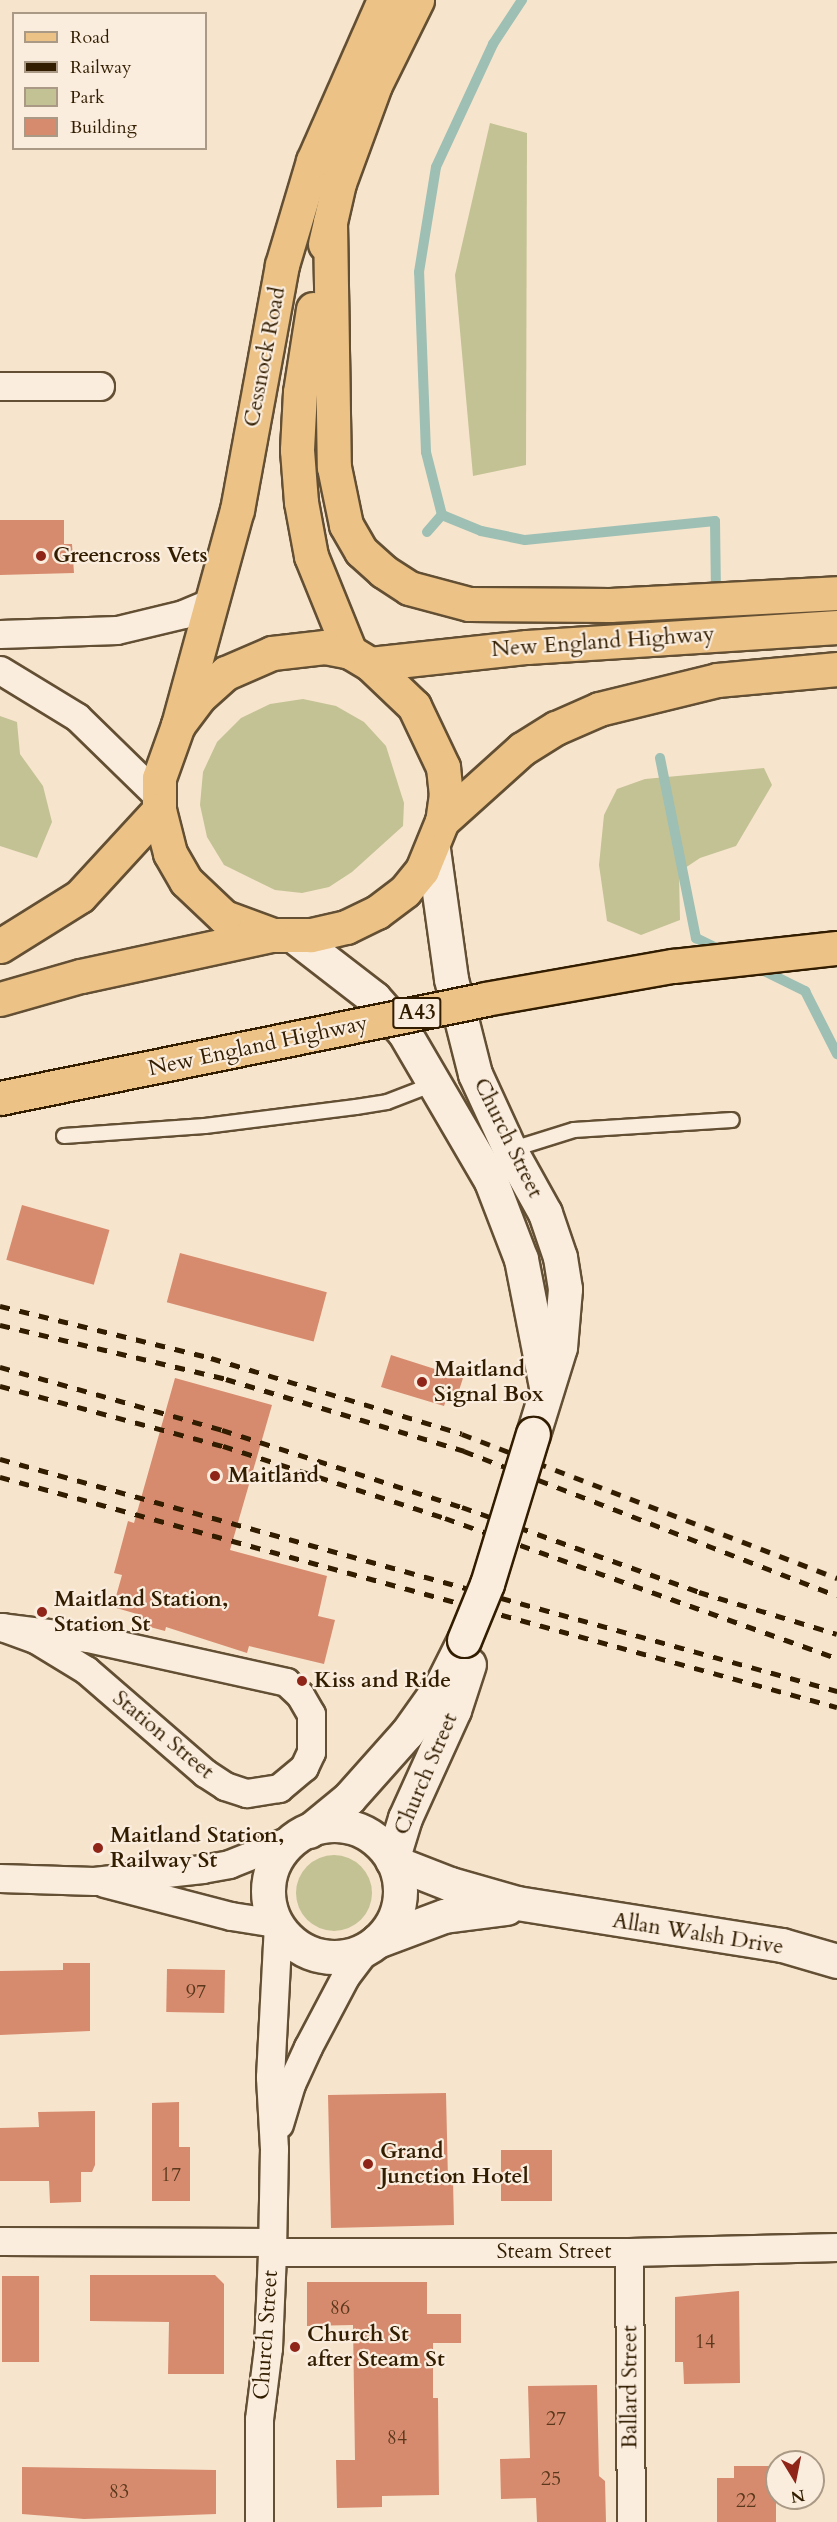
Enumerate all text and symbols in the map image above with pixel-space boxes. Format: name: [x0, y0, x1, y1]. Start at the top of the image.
legend: [12, 12, 207, 150]
text: Road: [70, 25, 110, 50]
text: Railway: [70, 55, 132, 80]
text: Park: [70, 85, 105, 110]
text: Building: [70, 115, 137, 140]
street label: Cessnock Road: [238, 285, 292, 429]
place label: Greencross Vets: [53, 543, 208, 569]
marker: Greencross Vets: [34, 549, 48, 563]
street label: New England Highway: [491, 621, 715, 663]
road number: A43: [392, 995, 442, 1031]
street label: New England Highway: [146, 1010, 370, 1082]
street label: Church Street: [468, 1074, 548, 1202]
place label: Maitland Signal Box: [434, 1356, 544, 1408]
marker: Maitland Signal Box: [415, 1375, 429, 1389]
place label: Maitland: [228, 1463, 319, 1489]
marker: Maitland: [206, 1467, 224, 1485]
place label: Maitland Station, Station St: [54, 1586, 228, 1638]
marker: Maitland Station, Station St: [35, 1605, 49, 1619]
place label: Kiss and Ride: [314, 1668, 451, 1694]
marker: Kiss and Ride: [295, 1674, 309, 1688]
street label: Station Street: [107, 1685, 219, 1785]
street label: Church Street: [388, 1709, 464, 1839]
place label: Maitland Station, Railway St: [110, 1822, 284, 1874]
marker: Maitland Station, Railway St: [91, 1841, 105, 1855]
street label: Allan Walsh Drive: [611, 1907, 785, 1961]
house number: 97: [186, 1979, 206, 2003]
place label: Grand Junction Hotel: [380, 2138, 529, 2190]
marker: Grand Junction Hotel: [361, 2157, 375, 2171]
house number: 17: [161, 2162, 181, 2186]
street label: Steam Street: [497, 2239, 611, 2265]
street label: Church Street: [248, 2269, 284, 2401]
house number: 86: [330, 2295, 350, 2319]
place label: Church St after Steam St: [307, 2321, 445, 2372]
street label: Ballard Street: [617, 2325, 643, 2449]
house number: 14: [695, 2329, 715, 2353]
marker: Church St after Steam St: [288, 2340, 302, 2354]
house number: 27: [546, 2406, 566, 2430]
house number: 84: [387, 2425, 407, 2449]
north arrow: [765, 2450, 825, 2510]
house number: 25: [541, 2466, 561, 2490]
house number: 83: [109, 2479, 129, 2503]
text: N: [789, 2484, 807, 2508]
house number: 22: [736, 2488, 756, 2512]

